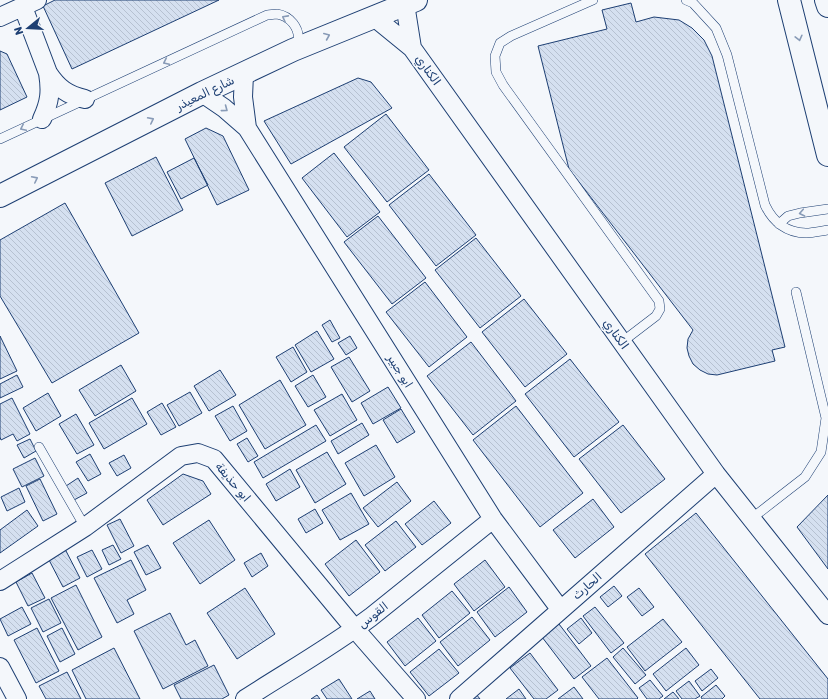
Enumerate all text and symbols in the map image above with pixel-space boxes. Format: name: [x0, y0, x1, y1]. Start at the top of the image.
north arrow: [8, 8, 48, 48]
one-way arrow: [282, 15, 289, 23]
text: N: [12, 25, 26, 37]
one-way arrow: [323, 33, 330, 41]
one-way arrow: [794, 35, 802, 41]
street label: الكناري: [411, 52, 444, 89]
one-way arrow: [163, 57, 170, 65]
street label: شارع المعيذر: [173, 73, 237, 115]
one-way arrow: [221, 104, 228, 111]
one-way arrow: [146, 117, 154, 125]
one-way arrow: [19, 123, 27, 131]
one-way arrow: [31, 176, 38, 183]
one-way arrow: [799, 209, 805, 217]
street label: الكناري: [599, 316, 632, 353]
street label: ابو جبير: [383, 351, 416, 391]
street label: ابو حذيفة: [212, 459, 254, 505]
street label: الحارث: [569, 569, 605, 603]
street label: القوس: [355, 599, 391, 632]

